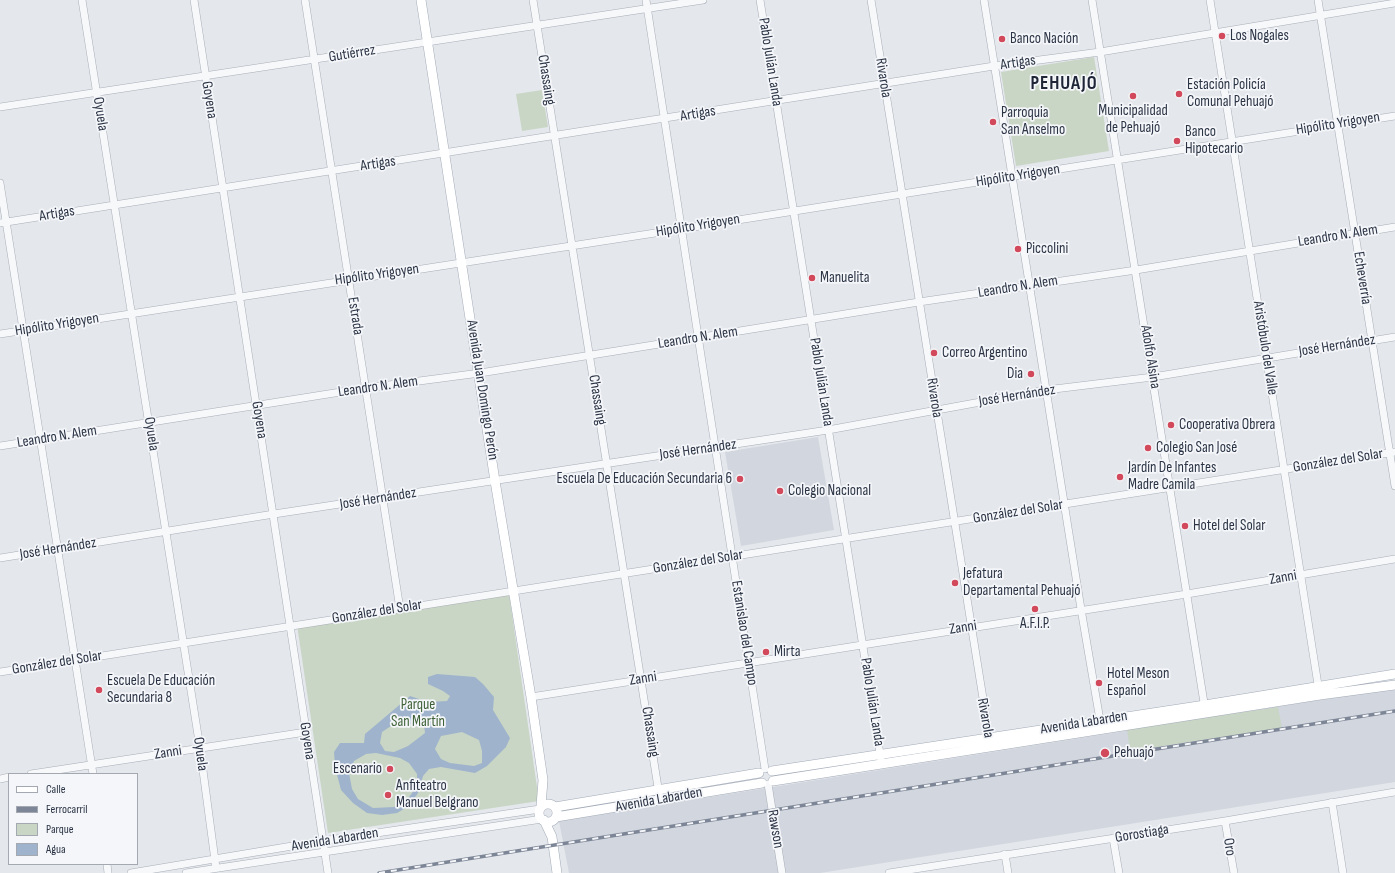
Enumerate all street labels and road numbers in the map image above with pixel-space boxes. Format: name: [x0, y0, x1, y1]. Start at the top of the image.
street label: Pablo Julián Landa: [754, 17, 786, 107]
street label: Gutiérrez: [327, 41, 377, 67]
street label: Artigas: [999, 52, 1037, 74]
street label: Chassaing: [533, 53, 559, 107]
street label: Rivarola: [871, 57, 895, 99]
street label: Goyena: [197, 80, 221, 120]
street label: Oyuela: [88, 96, 112, 132]
street label: Artigas: [679, 102, 717, 126]
street label: Hipólito Yrigoyen: [1295, 108, 1381, 140]
street label: Artigas: [359, 153, 397, 175]
street label: Hipólito Yrigoyen: [975, 160, 1061, 192]
street label: Artigas: [38, 202, 76, 226]
street label: Hipólito Yrigoyen: [655, 210, 741, 242]
street label: Leandro N. Alem: [1297, 221, 1379, 251]
street label: Echeverría: [1349, 250, 1375, 306]
street label: Hipólito Yrigoyen: [334, 260, 420, 290]
street label: Leandro N. Alem: [977, 272, 1059, 302]
street label: Estrada: [343, 296, 367, 336]
street label: Aristóbulo del Valle: [1249, 300, 1281, 396]
street label: Hipólito Yrigoyen: [14, 309, 100, 341]
street label: Avenida Juan Domingo Perón: [462, 319, 502, 461]
street label: Leandro N. Alem: [657, 323, 739, 353]
street label: Adolfo Alsina: [1136, 324, 1164, 390]
street label: José Hernández: [1297, 331, 1377, 361]
street label: Pablo Julián Landa: [805, 337, 837, 427]
street label: Leandro N. Alem: [337, 372, 419, 402]
street label: Chassaing: [584, 373, 610, 427]
street label: Rivarola: [922, 377, 946, 419]
street label: José Hernández: [977, 381, 1057, 411]
street label: Goyena: [247, 400, 271, 440]
street label: Oyuela: [139, 416, 163, 452]
street label: Leandro N. Alem: [16, 422, 98, 452]
street label: José Hernández: [658, 436, 738, 464]
street label: González del Solar: [1292, 445, 1384, 477]
street label: José Hernández: [338, 484, 418, 514]
street label: González del Solar: [972, 496, 1064, 528]
street label: José Hernández: [18, 534, 98, 564]
street label: González del Solar: [652, 546, 744, 578]
street label: Zanni: [1268, 567, 1298, 589]
street label: Estanislao del Campo: [727, 579, 761, 687]
street label: González del Solar: [331, 596, 423, 628]
street label: Zanni: [948, 617, 978, 639]
street label: González del Solar: [11, 647, 103, 679]
street label: Pablo Julián Landa: [856, 657, 888, 747]
street label: Zanni: [628, 668, 658, 690]
street label: Rivarola: [973, 697, 997, 739]
street label: Chassaing: [637, 705, 663, 759]
street label: Avenida Labarden: [1039, 707, 1129, 739]
street label: Goyena: [295, 721, 319, 761]
street label: Oyuela: [189, 736, 211, 772]
street label: Zanni: [153, 742, 183, 764]
street label: Avenida Labarden: [614, 784, 704, 816]
street label: Rawson: [763, 808, 787, 850]
street label: Gorostiaga: [1114, 821, 1170, 847]
street label: Avenida Labarden: [290, 824, 380, 856]
street label: Oro: [1219, 837, 1239, 857]

